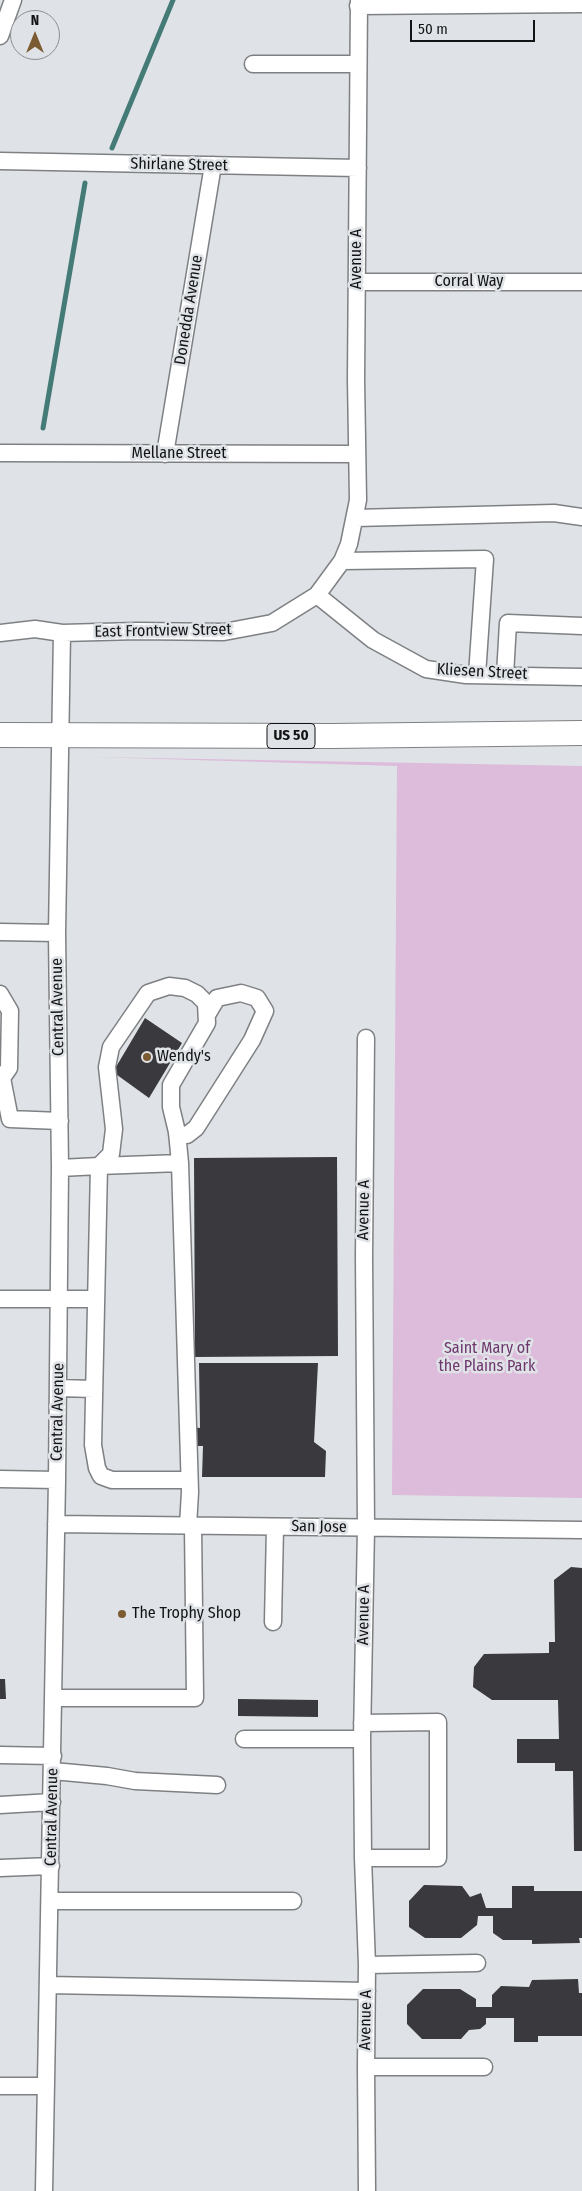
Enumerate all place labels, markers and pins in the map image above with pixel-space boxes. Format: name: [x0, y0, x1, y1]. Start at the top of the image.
place label: Wendy's: [157, 1047, 211, 1067]
marker: Wendy's: [141, 1051, 153, 1063]
place label: The Trophy Shop: [132, 1604, 241, 1624]
marker: The Trophy Shop: [116, 1608, 128, 1620]

